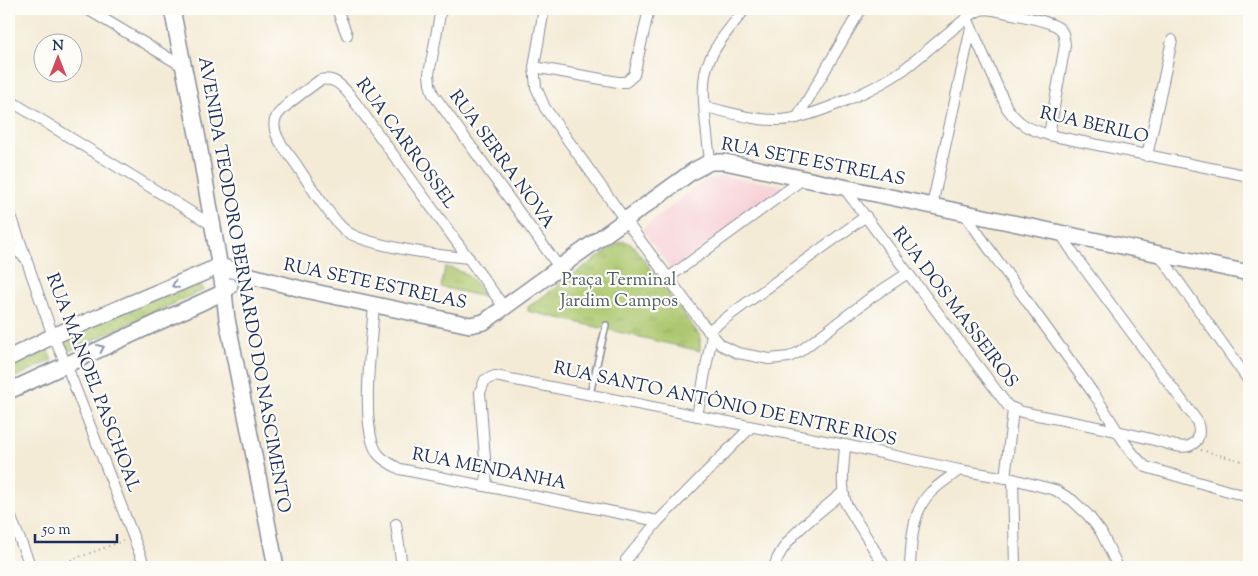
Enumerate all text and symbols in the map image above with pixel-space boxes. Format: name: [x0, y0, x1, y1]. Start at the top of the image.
north arrow: [32, 32, 82, 82]
text: N: [52, 37, 64, 57]
street label: AVENIDA TEODORO BERNARDO DO NASCIMENTO: [190, 55, 296, 515]
street label: RUA CARROSSEL: [349, 73, 461, 215]
street label: RUA SERRA NOVA: [442, 85, 560, 235]
street label: RUA BERILO: [1037, 101, 1151, 151]
street label: RUA SETE ESTRELAS: [719, 132, 907, 194]
street label: RUA DOS MASSEIROS: [885, 222, 1023, 394]
street label: RUA SETE ESTRELAS: [281, 253, 469, 317]
park label: Praça Terminal Jardim Campos: [559, 268, 678, 315]
street label: RUA MANOEL PASCHOAL: [38, 270, 146, 496]
one-way arrow: [171, 278, 180, 289]
one-way arrow: [96, 344, 105, 355]
street label: RUA SANTO ANTÔNIO DE ENTRE RIOS: [551, 355, 899, 454]
street label: RUA MENDANHA: [409, 442, 569, 498]
scale bar: [35, 511, 118, 543]
text: 50 m: [41, 520, 71, 541]

